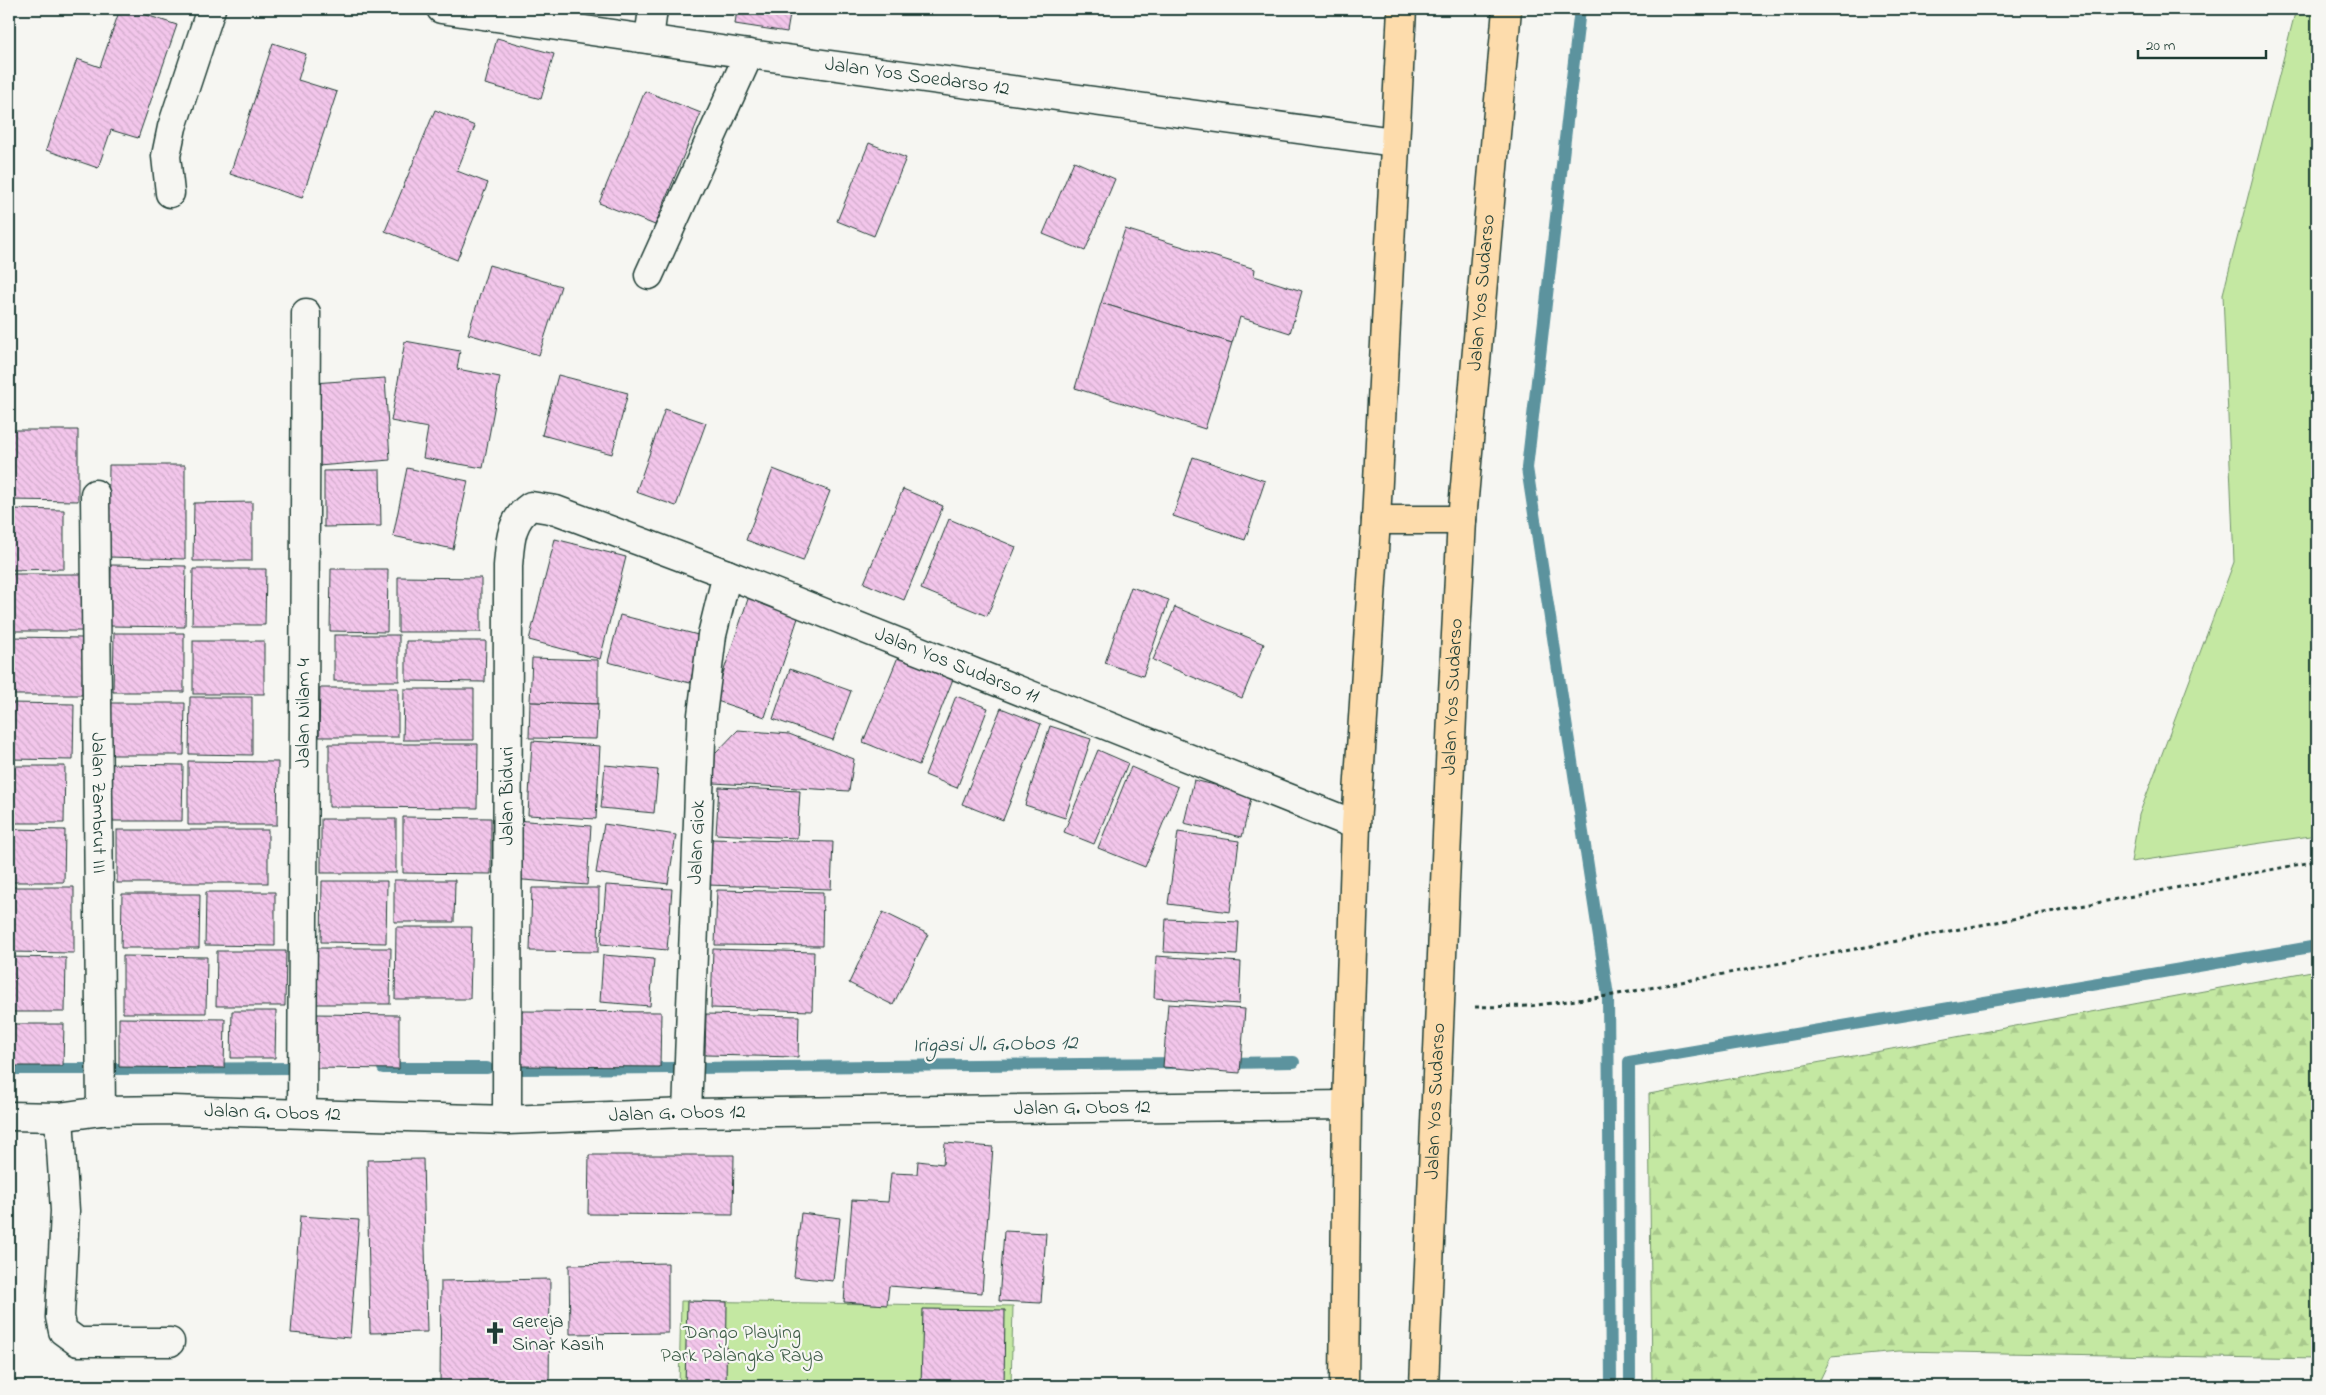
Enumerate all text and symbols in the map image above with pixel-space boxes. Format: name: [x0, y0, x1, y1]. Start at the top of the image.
scale bar: [2138, 28, 2266, 60]
text: 20 m: [2146, 35, 2176, 57]
street label: Jalan Yos Soedarso 12: [823, 50, 1011, 104]
street label: Jalan Yos Sudarso: [1461, 213, 1503, 372]
street label: Jalan Yos Sudarso: [1435, 617, 1471, 776]
street label: Jalan Yos Sudarso 11: [870, 620, 1043, 711]
street label: Jalan Nilam 4: [289, 658, 319, 768]
street label: Jalan Zambrut III: [83, 732, 113, 874]
street label: Jalan Biduri: [493, 746, 522, 846]
street label: Jalan Giok: [681, 799, 713, 885]
street label: Jalan Yos Sudarso: [1418, 1022, 1454, 1180]
water label: Irigasi Jl. G.Obos 12: [912, 1029, 1080, 1062]
street label: Jalan G. Obos 12: [1014, 1093, 1151, 1124]
street label: Jalan G. Obos 12: [204, 1096, 341, 1130]
street label: Jalan G. Obos 12: [608, 1098, 746, 1131]
place label: Gereja Sinar Kasih: [512, 1308, 604, 1360]
park label: Dango Playing Park Palangka Raya: [661, 1319, 823, 1372]
church icon: Gereja Sinar Kasih: [482, 1320, 508, 1346]

